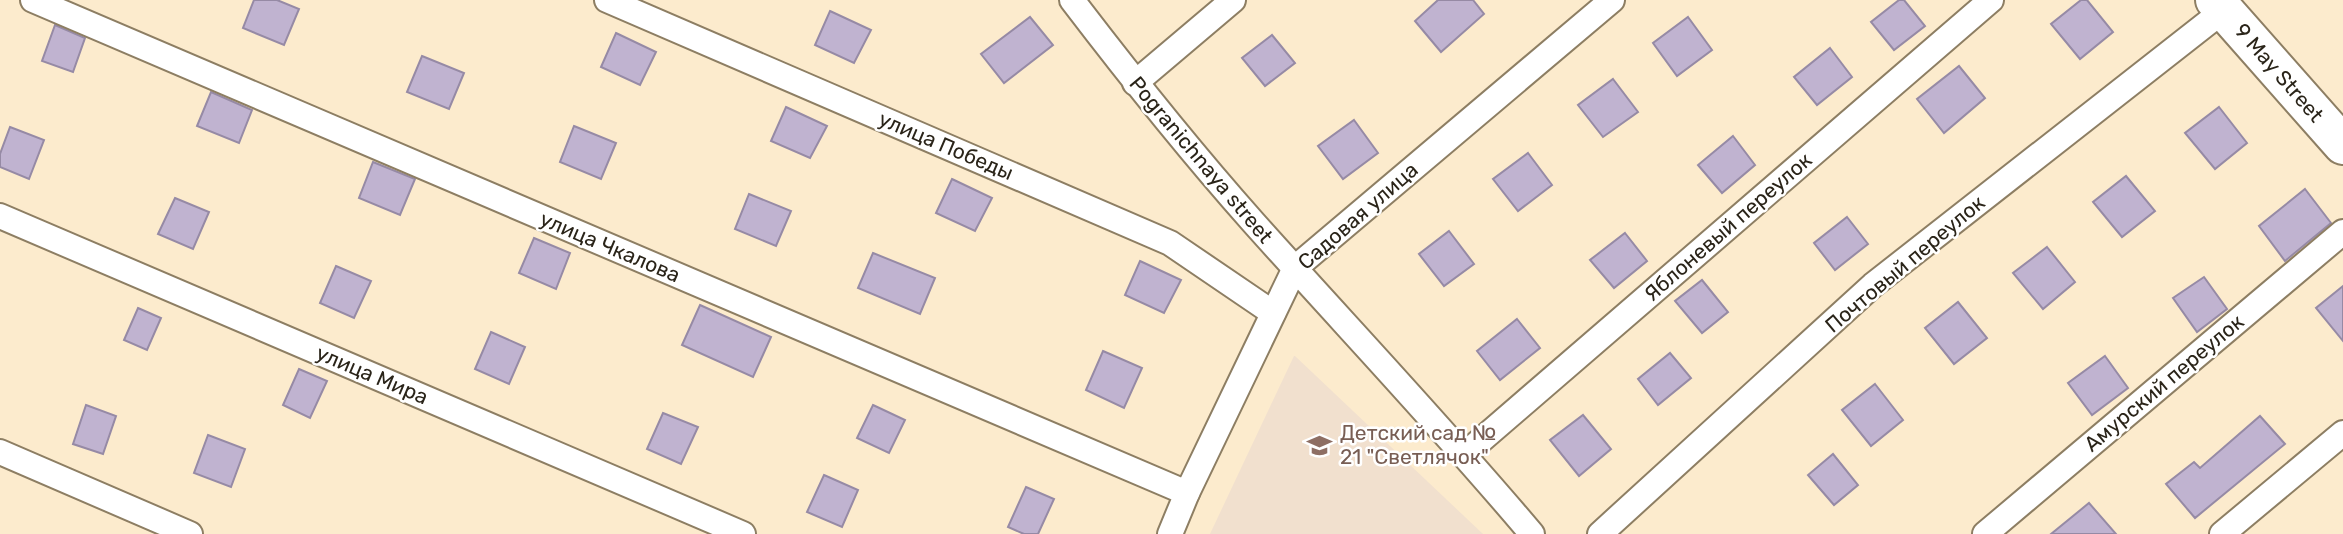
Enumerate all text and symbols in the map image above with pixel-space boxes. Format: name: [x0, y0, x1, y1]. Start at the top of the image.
street label: 9 May Street: [2230, 18, 2329, 127]
street label: Pogranichnaya street: [1124, 71, 1278, 248]
street label: улица Победы: [875, 106, 1017, 185]
street label: Яблоневый переулок: [1639, 147, 1817, 306]
street label: Садовая улица: [1293, 157, 1423, 274]
street label: Почтовый переулок: [1820, 190, 1989, 338]
street label: улица Чкалова: [536, 206, 684, 287]
street label: Амурский переулок: [2079, 309, 2248, 457]
street label: улица Мира: [312, 340, 432, 409]
place label: Детский сад № 21 "Светлячок": [1340, 420, 1496, 469]
school or university icon: Детский сад № 21 "Светлячок": [1306, 431, 1334, 459]

